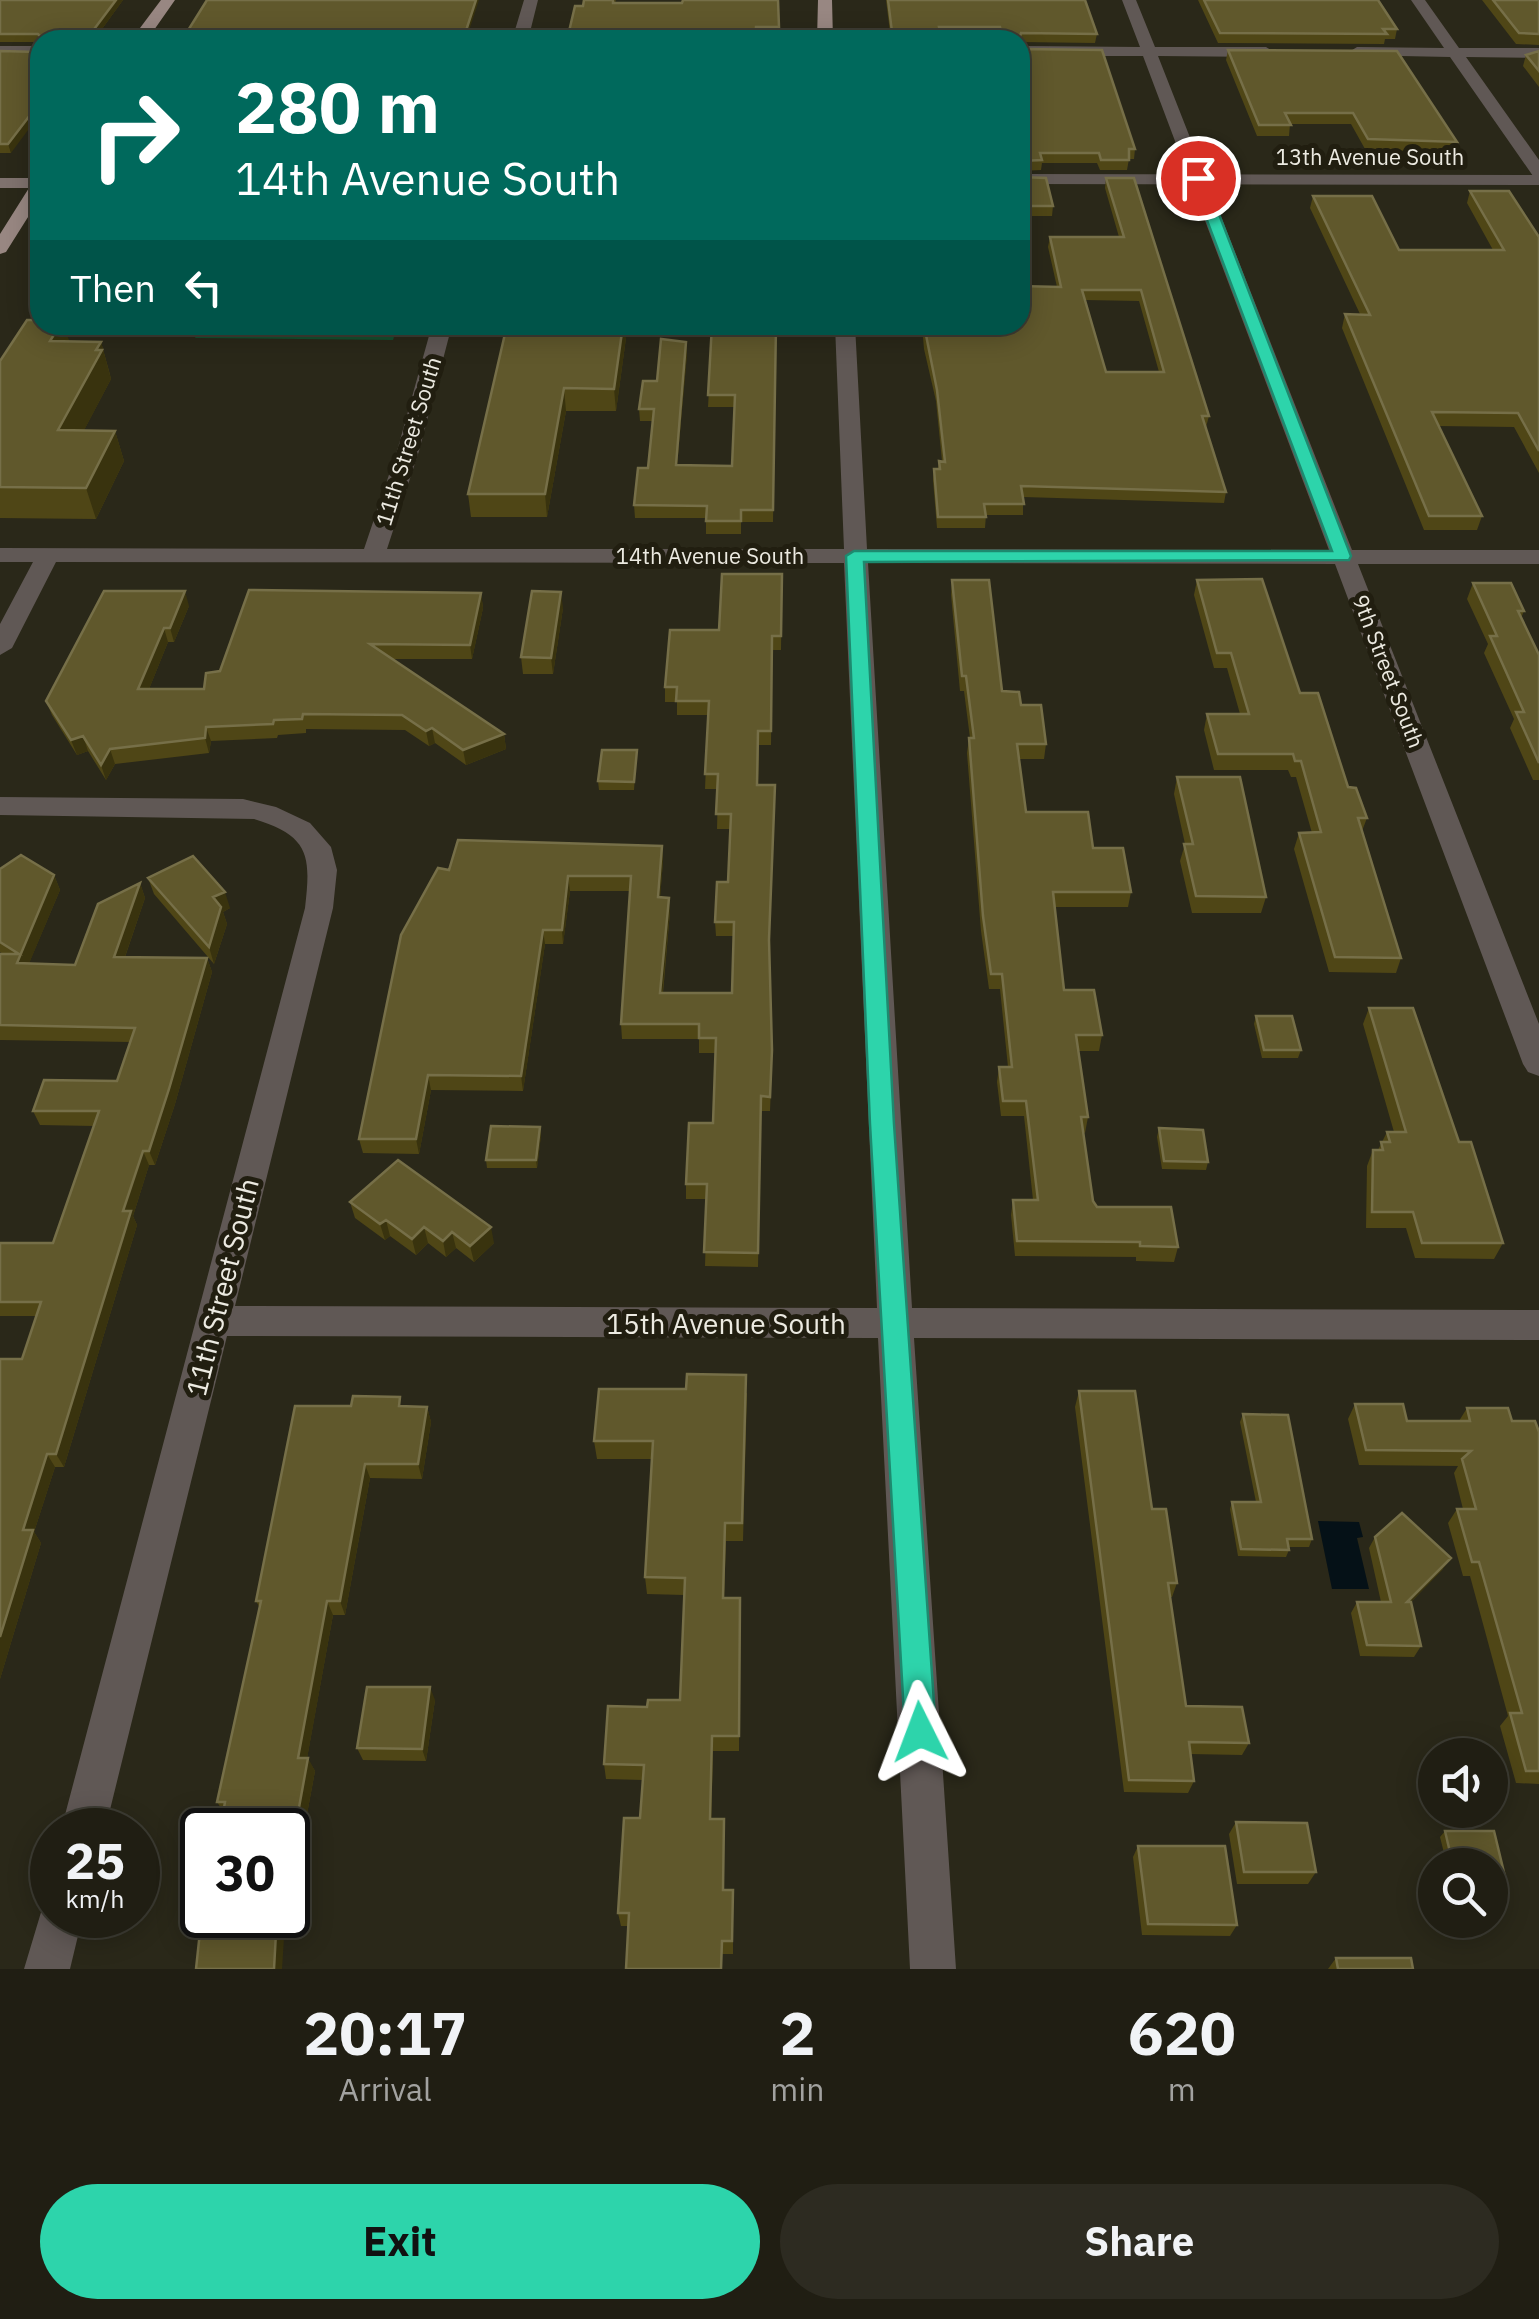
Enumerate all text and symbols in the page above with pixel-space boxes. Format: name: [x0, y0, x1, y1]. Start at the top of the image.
text: 280 m: [235, 61, 440, 152]
icon: right: [70, 70, 200, 200]
pin: [1156, 136, 1241, 221]
street label: 13th Avenue South: [1276, 142, 1464, 171]
text: 14th Avenue South: [235, 149, 620, 207]
icon: arrive: [1171, 151, 1226, 206]
icon: left: [176, 260, 231, 315]
text: Then: [70, 263, 156, 312]
street label: 11th Street South: [369, 353, 447, 529]
street label: 14th Avenue South: [616, 541, 804, 570]
street label: 9th Street South: [1346, 590, 1432, 752]
street label: 11th Street South: [177, 1174, 267, 1400]
street label: 15th Avenue South: [606, 1305, 846, 1342]
position arrow: [868, 1680, 972, 1784]
map controls: [1418, 1738, 1508, 1938]
button: sound: [1418, 1738, 1508, 1828]
speed limit sign: 30: [180, 1808, 310, 1938]
text: 25: [65, 1828, 125, 1893]
button: search: [1418, 1848, 1508, 1938]
text: km/h: [66, 1882, 124, 1915]
text: 20:17: [303, 1993, 467, 2072]
text: 2: [779, 1993, 815, 2072]
text: 620: [1128, 1993, 1236, 2072]
text: Arrival: [339, 2068, 432, 2110]
text: min: [770, 2068, 824, 2110]
text: m: [1168, 2068, 1196, 2110]
button: Exit: [40, 2184, 760, 2299]
button: Share: [780, 2184, 1499, 2299]

